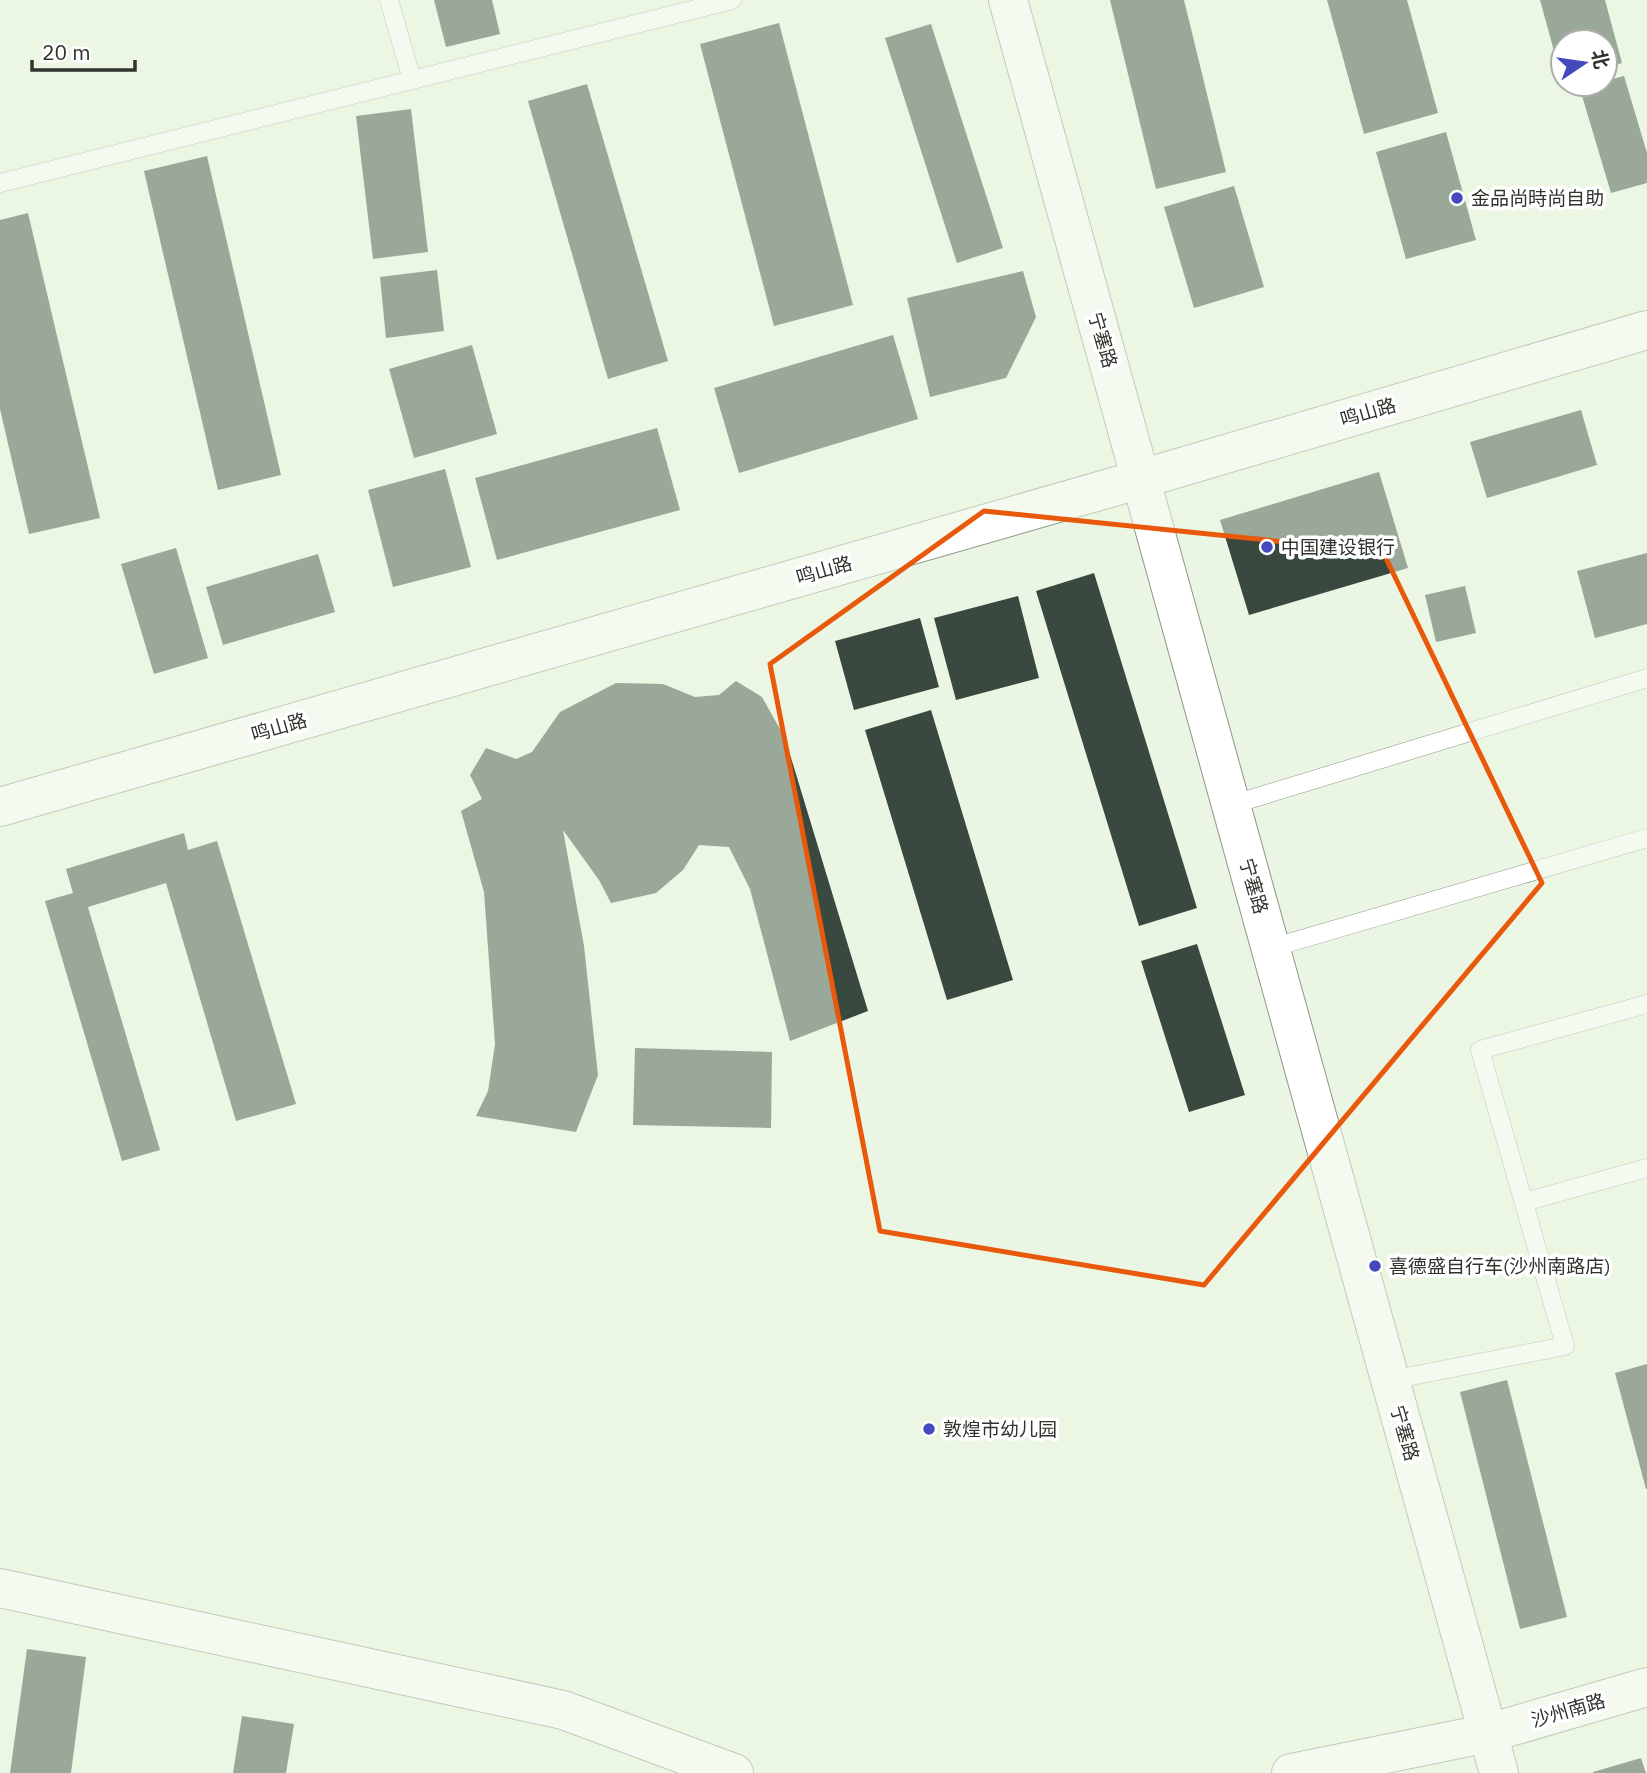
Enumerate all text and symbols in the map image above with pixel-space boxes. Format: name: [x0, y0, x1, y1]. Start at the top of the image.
scale bar: [32, 28, 135, 72]
north arrow: [1549, 28, 1619, 98]
text: 20 m: [42, 38, 91, 66]
text: 北: [1587, 47, 1614, 71]
place label: 金品尚時尚自助: [1471, 186, 1604, 210]
marker: 金品尚時尚自助: [1449, 190, 1465, 206]
street label: 宁塞路: [1084, 309, 1122, 371]
street label: 鸣山路: [1337, 393, 1399, 431]
place label: 中国建设银行: [1281, 535, 1395, 559]
marker: 中国建设银行: [1259, 539, 1275, 555]
street label: 鸣山路: [793, 551, 855, 589]
street label: 鸣山路: [248, 708, 310, 746]
street label: 宁塞路: [1235, 855, 1273, 917]
place label: 喜德盛自行车(沙州南路店): [1389, 1254, 1611, 1278]
marker: 喜德盛自行车(沙州南路店): [1367, 1258, 1383, 1274]
street label: 宁塞路: [1386, 1402, 1424, 1464]
place label: 敦煌市幼儿园: [943, 1417, 1057, 1441]
marker: 敦煌市幼儿园: [921, 1421, 937, 1437]
street label: 沙州南路: [1528, 1688, 1608, 1732]

